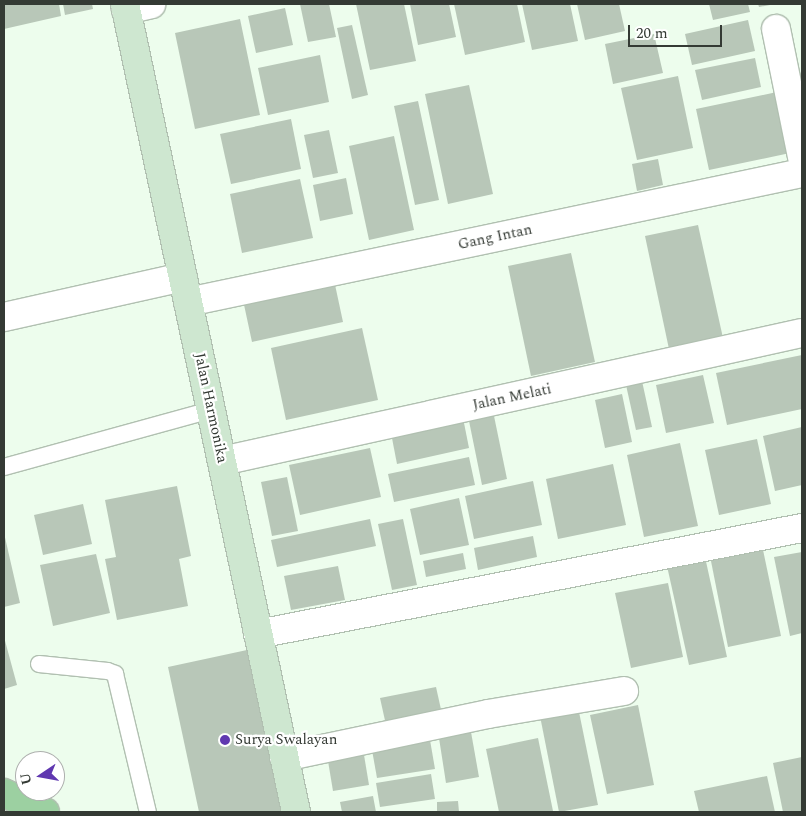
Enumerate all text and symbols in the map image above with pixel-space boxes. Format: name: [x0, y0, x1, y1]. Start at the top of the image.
scale bar: [631, 15, 725, 47]
text: 20 m: [636, 22, 668, 45]
street label: Gang Intan: [456, 220, 534, 254]
street label: Jalan Harmonika: [191, 351, 231, 465]
street label: Jalan Melati: [471, 380, 553, 414]
place label: Surya Swalayan: [235, 731, 337, 749]
marker: Surya Swalayan: [219, 734, 231, 746]
north arrow: [15, 751, 65, 801]
text: U: [14, 771, 37, 787]

